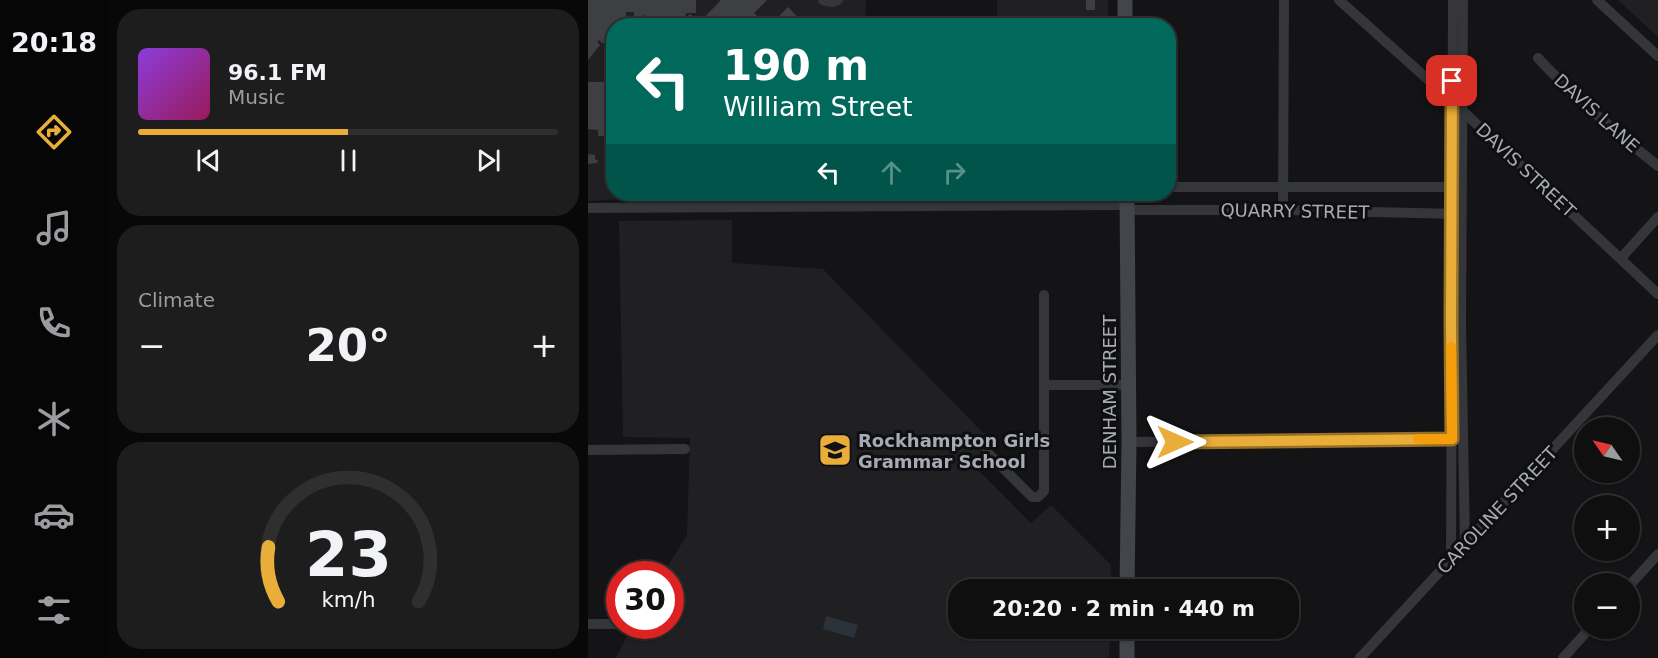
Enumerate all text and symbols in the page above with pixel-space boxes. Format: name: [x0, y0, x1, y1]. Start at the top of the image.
text: 20:18: [11, 27, 97, 58]
text: 190 m: [723, 41, 869, 90]
icon: left: [624, 42, 702, 120]
pin: [1426, 55, 1477, 106]
text: 96.1 FM: [228, 60, 327, 85]
icon: arrive: [1435, 64, 1468, 97]
street label: DAVIS LANE: [1550, 69, 1644, 157]
text: Music: [228, 85, 285, 109]
text: William Street: [723, 91, 913, 122]
icon: directions: [33, 111, 75, 153]
street label: DAVIS STREET: [1472, 119, 1581, 222]
icon: previous: [192, 144, 225, 177]
icon: pause: [332, 144, 365, 177]
icon: next: [472, 144, 505, 177]
icon: left: [812, 156, 845, 189]
icon: ahead: [875, 156, 908, 189]
icon: right: [938, 156, 971, 189]
street label: QUARRY STREET: [1220, 199, 1371, 223]
icon: music: [33, 207, 75, 249]
text: Climate: [138, 288, 215, 312]
icon: phone: [33, 302, 75, 344]
street label: DENHAM STREET: [1099, 314, 1120, 469]
text: 20°: [305, 319, 391, 372]
text: −: [138, 326, 166, 365]
text: +: [530, 326, 558, 365]
icon: climate: [33, 398, 75, 440]
position arrow: [1143, 410, 1207, 474]
north arrow: [1574, 417, 1640, 483]
map controls: [1574, 417, 1640, 639]
place label: Rockhampton Girls Grammar School: [858, 430, 1050, 472]
school or university icon: Rockhampton Girls Grammar School: [817, 432, 853, 468]
street label: CAROLINE STREET: [1433, 441, 1562, 578]
icon: car: [33, 494, 75, 536]
button: +: [1574, 495, 1640, 561]
text: 23: [305, 519, 391, 592]
speed limit sign: 30: [606, 561, 684, 639]
button: −: [1574, 573, 1640, 639]
text: km/h: [321, 588, 375, 613]
icon: filters: [33, 589, 75, 631]
text: 20:20 · 2 min · 440 m: [992, 596, 1255, 621]

